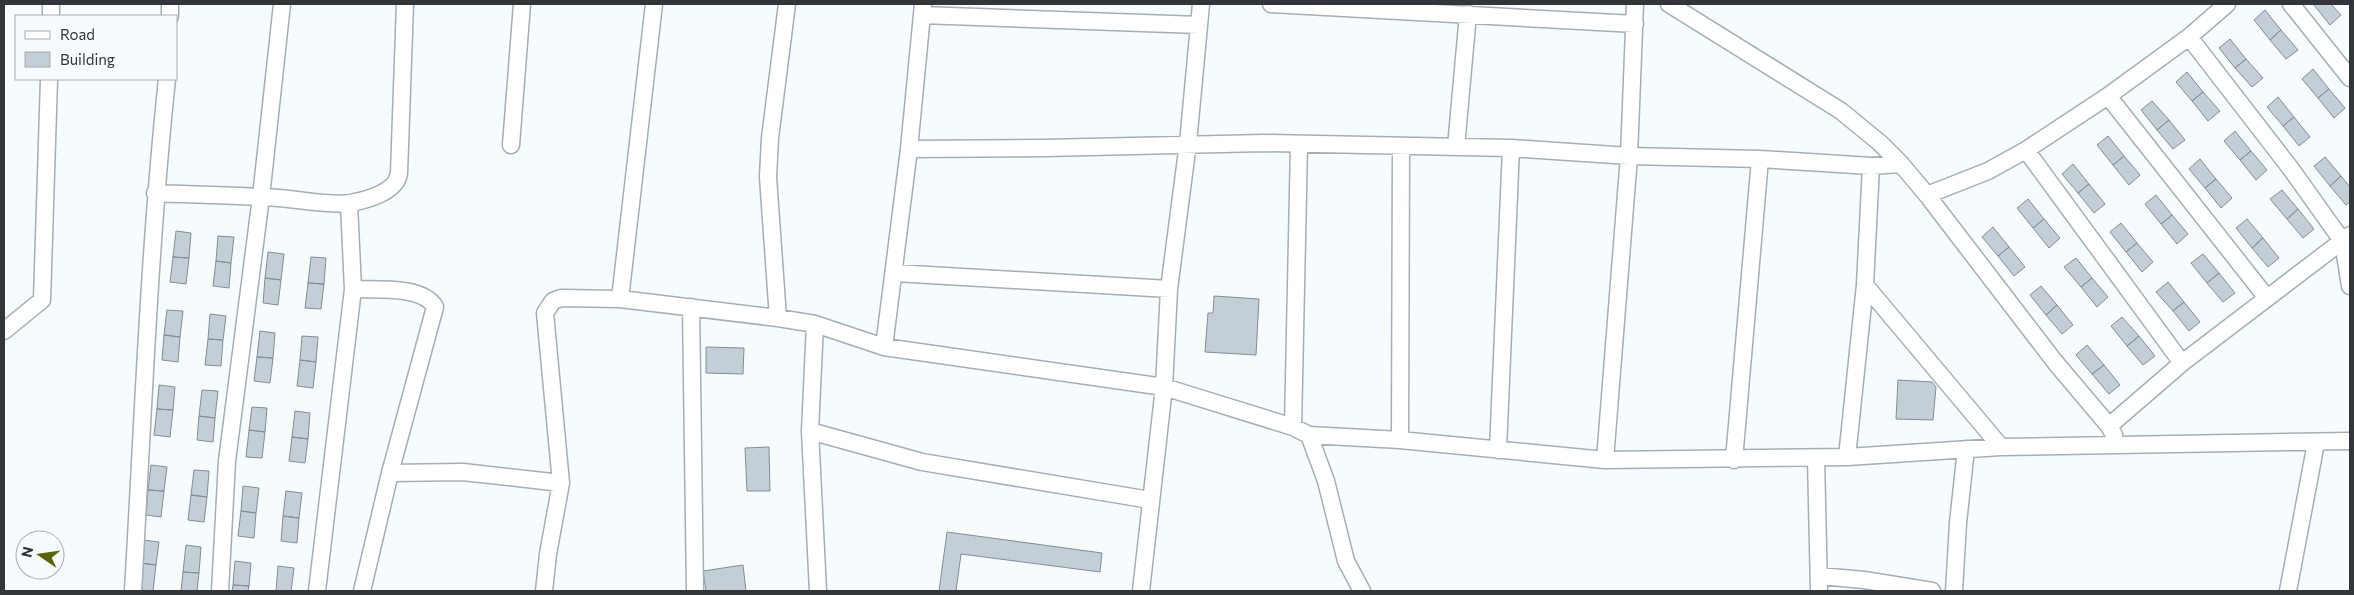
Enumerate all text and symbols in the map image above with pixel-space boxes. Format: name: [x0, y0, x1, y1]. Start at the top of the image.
legend: [15, 15, 178, 80]
text: Road: [60, 25, 95, 43]
text: Building: [60, 50, 115, 68]
north arrow: [15, 530, 65, 580]
text: N: [17, 545, 36, 559]

